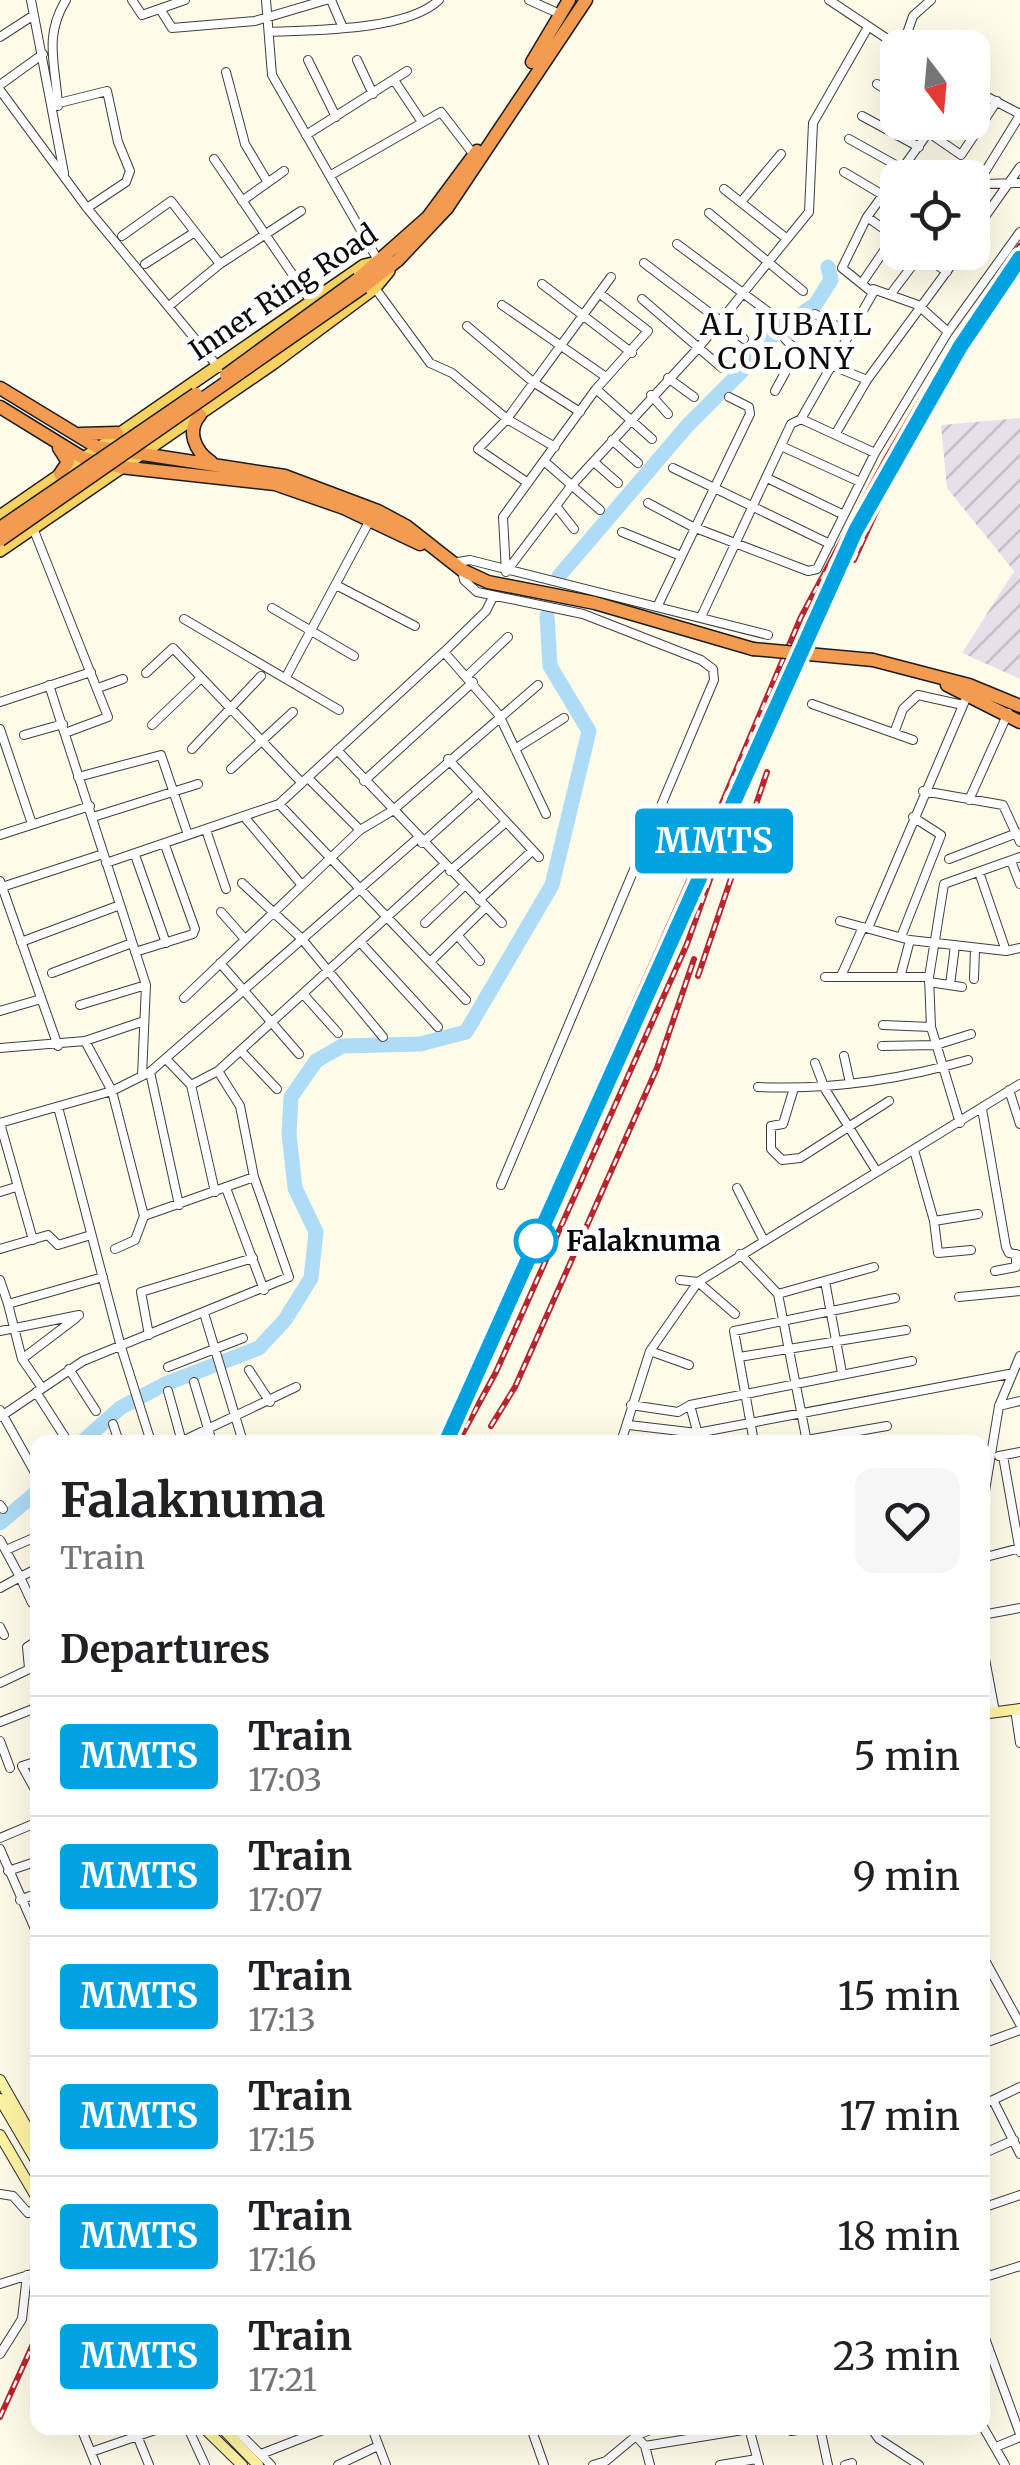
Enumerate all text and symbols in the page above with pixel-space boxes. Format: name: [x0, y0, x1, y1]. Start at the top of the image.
north arrow: [880, 30, 990, 140]
map controls: [880, 30, 990, 270]
button: locate: [880, 160, 990, 270]
street label: Inner Ring Road: [182, 216, 384, 368]
district label: AL JUBAIL COLONY: [699, 305, 874, 377]
line badge: MMTS: [644, 808, 784, 874]
text: MMTS: [655, 819, 773, 863]
marker: Falaknuma: [515, 1220, 557, 1262]
place label: Falaknuma: [566, 1223, 721, 1259]
button: heart: [855, 1468, 960, 1573]
text: Falaknuma: [60, 1470, 326, 1530]
text: Train: [60, 1538, 145, 1578]
text: Departures: [60, 1626, 270, 1673]
text: Train: [248, 1713, 352, 1760]
text: 5 min: [854, 1733, 960, 1780]
text: MMTS: [80, 1734, 198, 1778]
text: 17:03: [248, 1760, 322, 1800]
text: Train: [248, 1833, 352, 1880]
text: 9 min: [853, 1853, 960, 1900]
text: MMTS: [80, 1854, 198, 1898]
text: 17:07: [248, 1880, 323, 1920]
text: Train: [248, 1953, 352, 2000]
text: 15 min: [838, 1973, 960, 2020]
text: MMTS: [80, 1974, 198, 2018]
text: 17:13: [248, 2000, 316, 2040]
text: Train: [248, 2073, 352, 2120]
text: 17 min: [839, 2093, 960, 2140]
text: MMTS: [80, 2094, 198, 2138]
text: 17:15: [248, 2120, 316, 2160]
text: Train: [248, 2193, 352, 2240]
text: 18 min: [837, 2213, 960, 2260]
text: MMTS: [80, 2214, 198, 2258]
text: 17:16: [248, 2240, 316, 2280]
text: Train: [248, 2313, 352, 2360]
text: 23 min: [833, 2333, 960, 2380]
text: MMTS: [80, 2334, 198, 2378]
text: 17:21: [248, 2360, 317, 2400]

